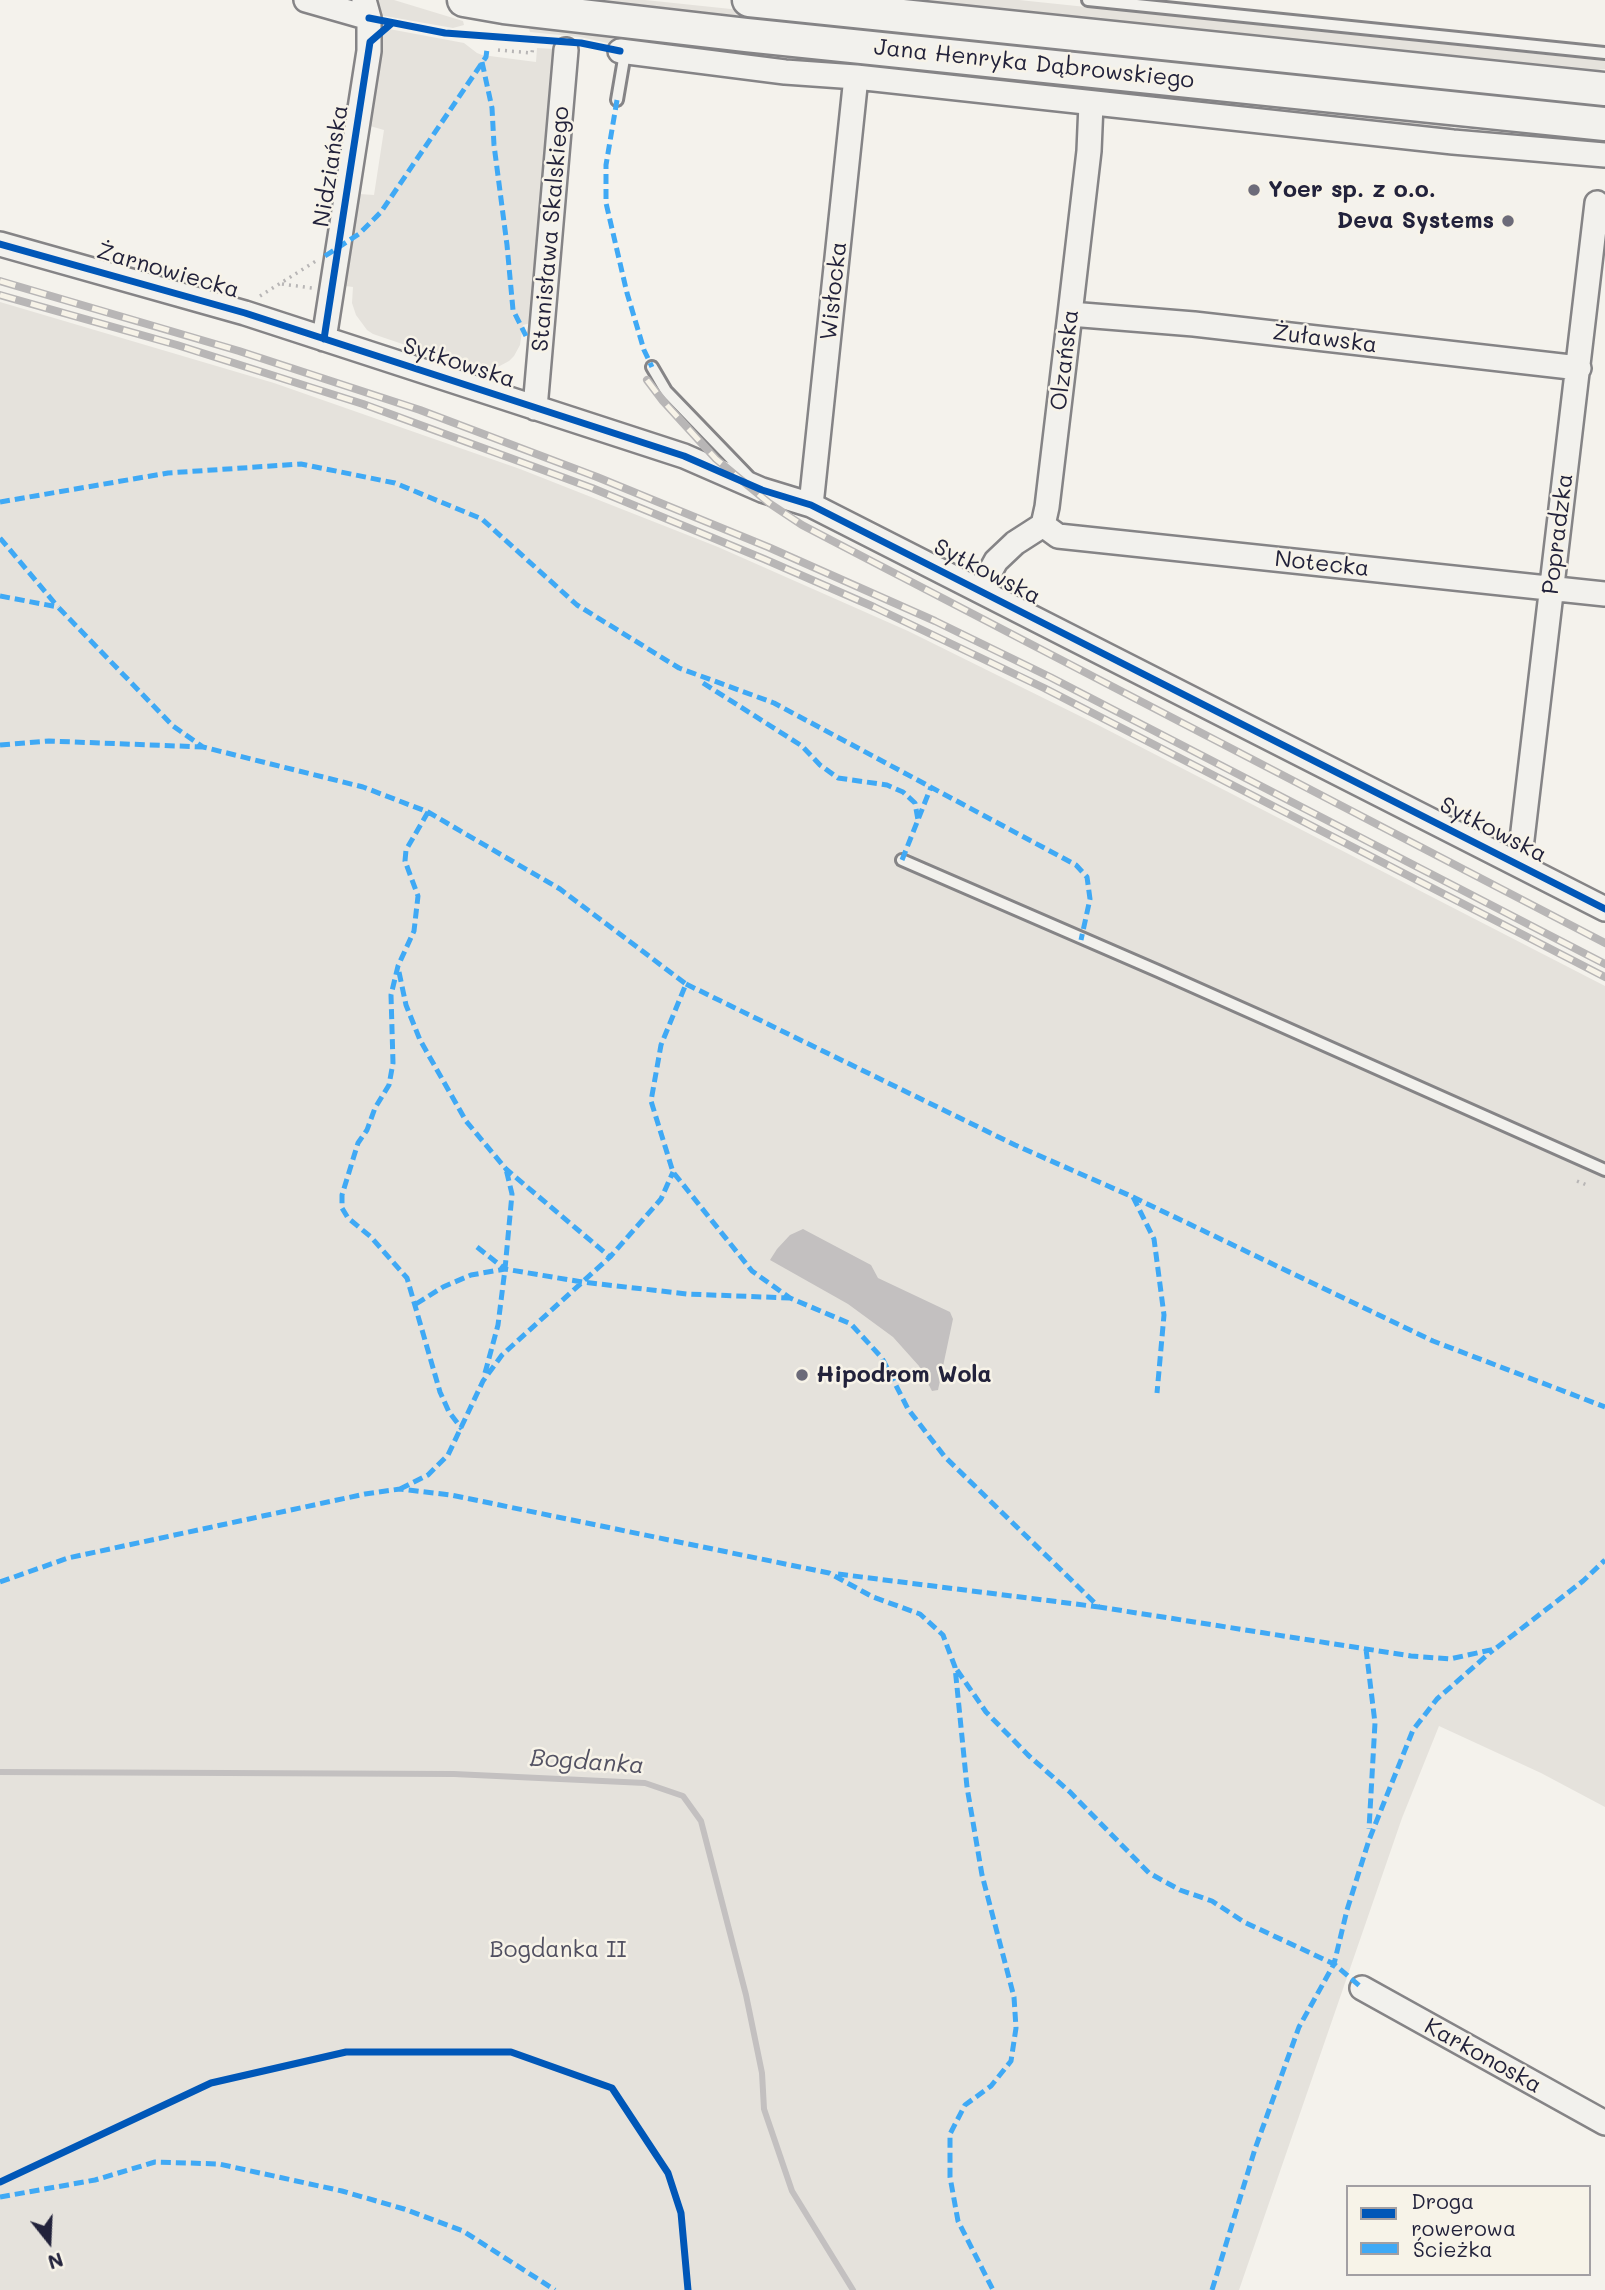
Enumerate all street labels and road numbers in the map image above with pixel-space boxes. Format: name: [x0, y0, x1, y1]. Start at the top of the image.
street label: Jana Henryka Dąbrowskiego: [873, 33, 1195, 95]
street label: Nidziańska: [308, 103, 354, 229]
street label: Stanisława Skalskiego: [527, 105, 575, 353]
street label: Żarnowiecka: [94, 237, 242, 305]
street label: Wisłocka: [815, 240, 853, 342]
street label: Olzańska: [1045, 308, 1085, 412]
street label: Żuławska: [1271, 319, 1379, 359]
street label: Sytkowska: [399, 332, 519, 394]
street label: Popradzka: [1537, 472, 1579, 596]
street label: Sytkowska: [929, 533, 1045, 611]
street label: Notecka: [1273, 545, 1371, 583]
street label: Sytkowska: [1435, 791, 1551, 869]
street label: Karkonoska: [1420, 2012, 1546, 2100]

